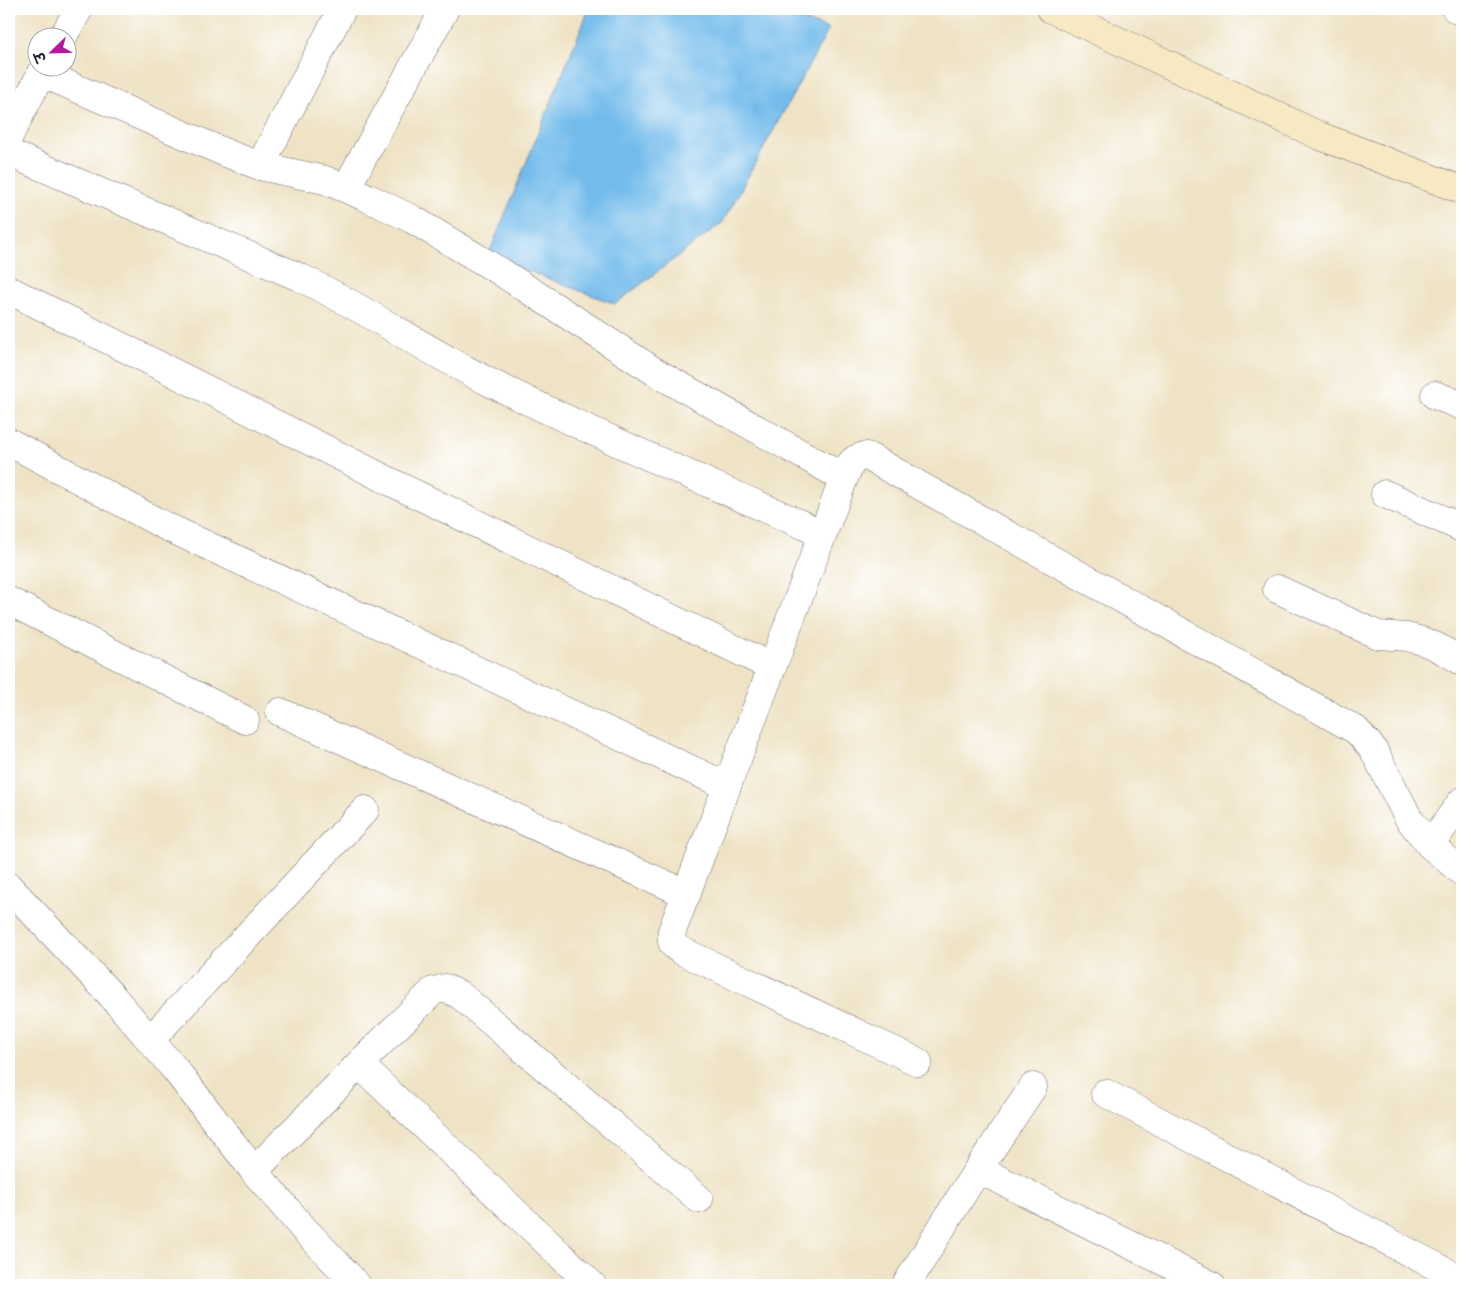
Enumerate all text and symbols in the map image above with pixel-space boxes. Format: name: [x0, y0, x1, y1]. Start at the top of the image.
north arrow: [28, 28, 78, 78]
text: उ: [29, 48, 51, 67]

